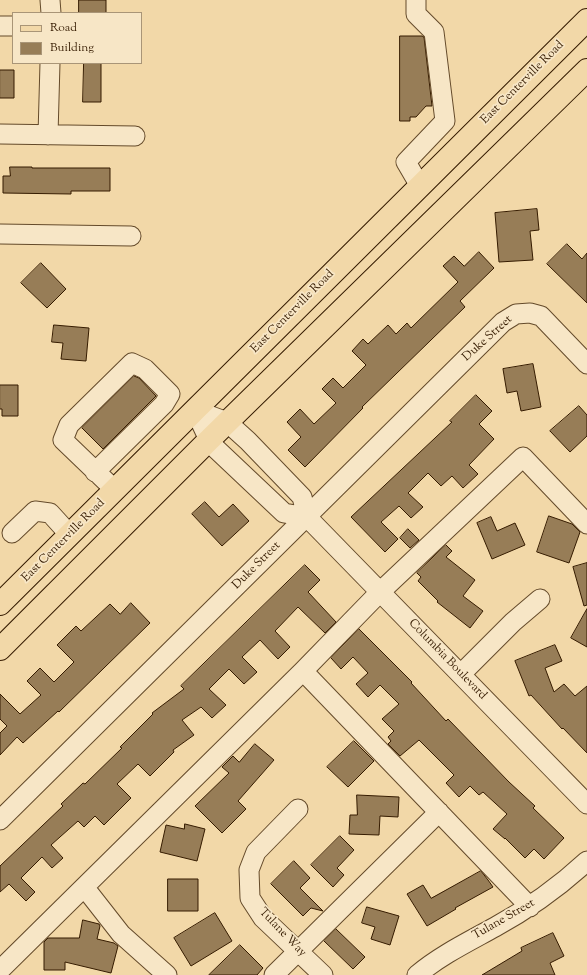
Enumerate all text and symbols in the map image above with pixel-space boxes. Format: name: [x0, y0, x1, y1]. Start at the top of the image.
legend: [12, 12, 142, 64]
text: Road: [50, 19, 77, 37]
street label: East Centerville Road: [478, 38, 568, 128]
text: Building: [50, 39, 94, 57]
street label: East Centerville Road: [248, 267, 338, 357]
street label: Duke Street: [460, 313, 516, 365]
street label: East Centerville Road: [19, 496, 109, 586]
street label: Duke Street: [230, 539, 284, 593]
street label: Columbia Boulevard: [405, 617, 489, 703]
street label: Tulane Street: [470, 896, 538, 944]
street label: Tulane Way: [255, 906, 309, 960]

